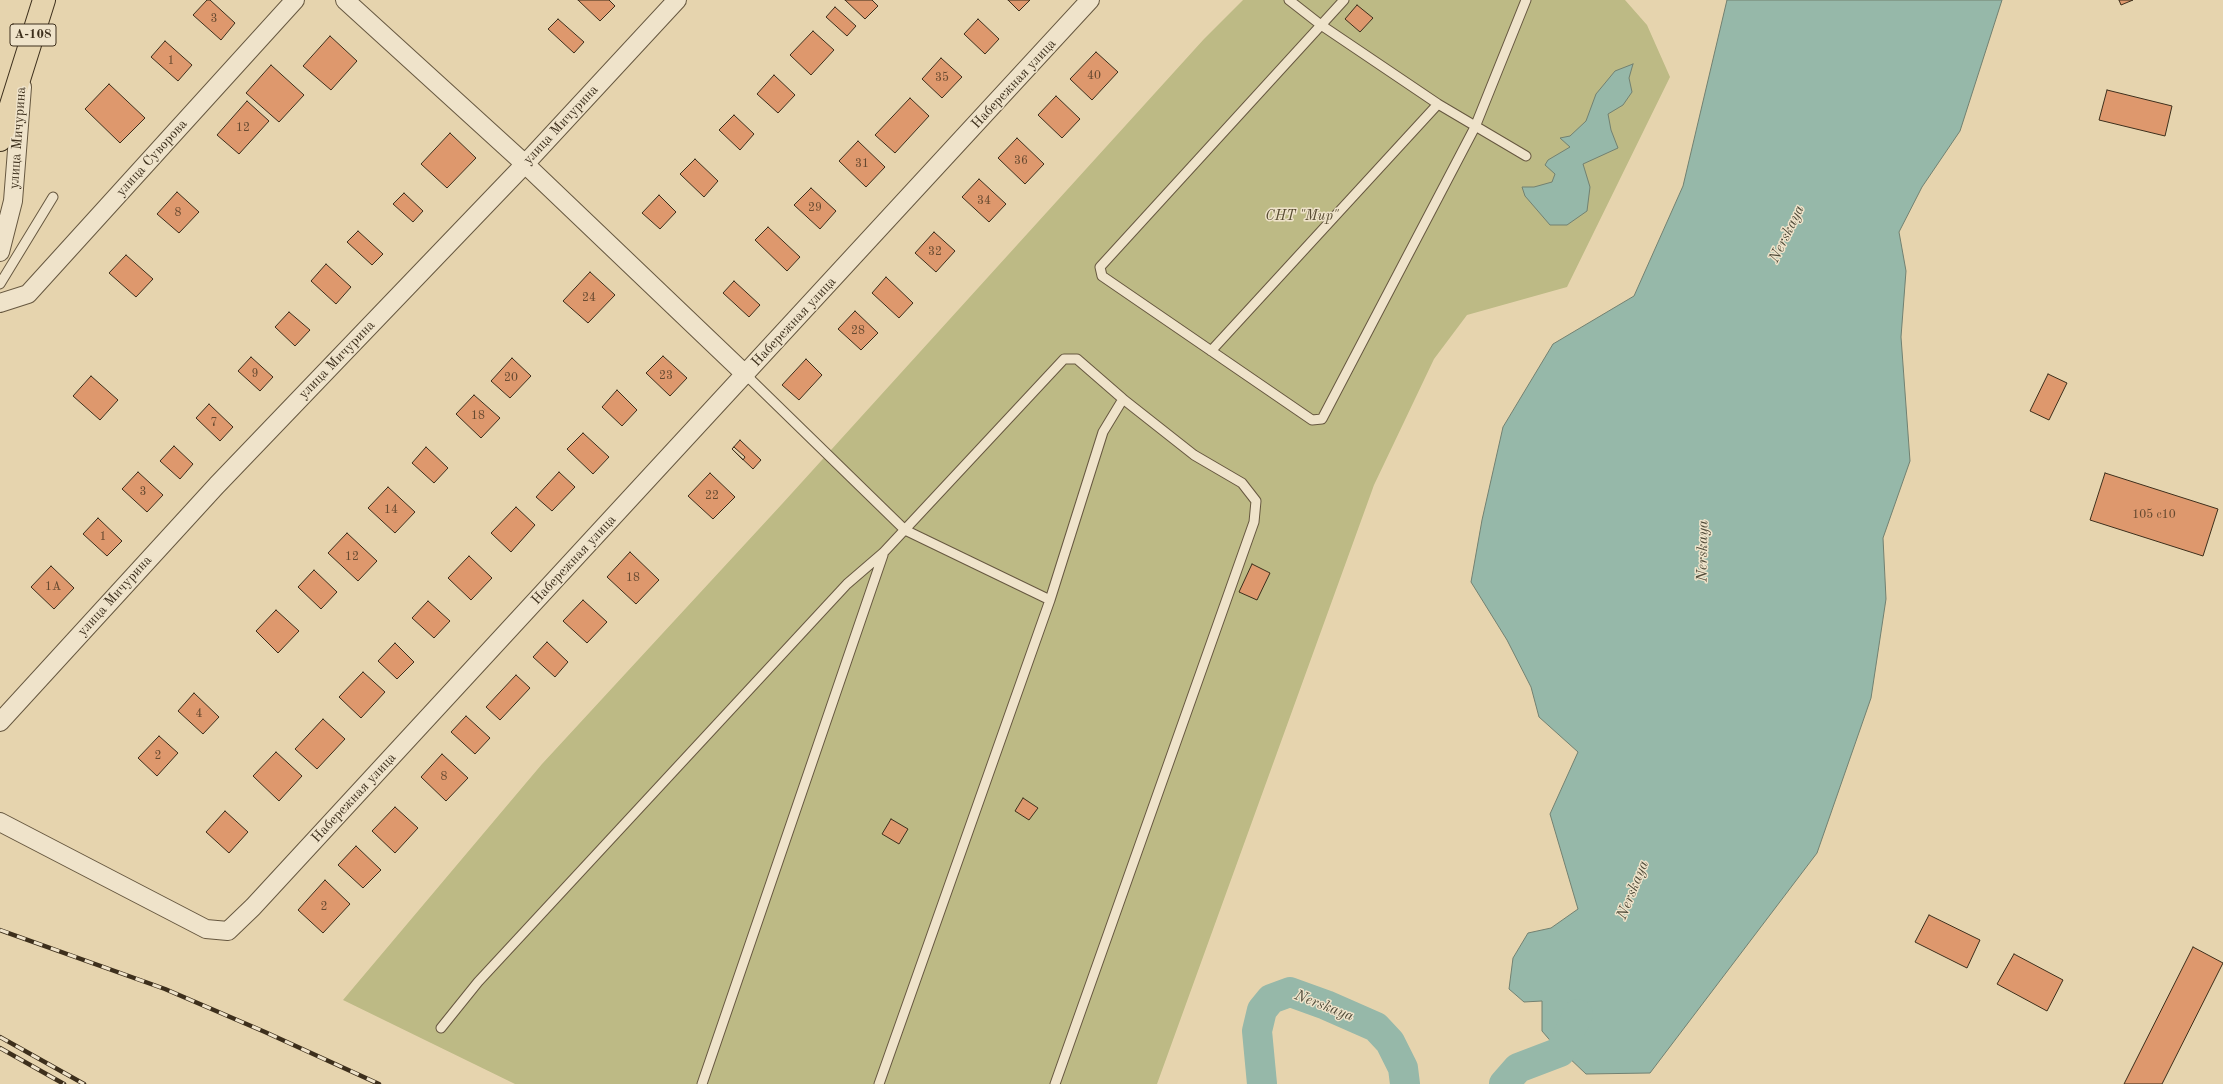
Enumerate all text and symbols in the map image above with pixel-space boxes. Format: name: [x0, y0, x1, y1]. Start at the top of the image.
house number: 3: [211, 12, 217, 26]
road number: А-108: [10, 24, 56, 46]
street label: Набережная улица: [968, 36, 1060, 132]
house number: 1: [168, 54, 174, 68]
house number: 40: [1087, 69, 1101, 83]
house number: 35: [935, 71, 949, 85]
street label: улица Мичурина: [520, 82, 602, 168]
street label: улица Мичурина: [6, 86, 30, 190]
street label: улица Суворова: [113, 116, 191, 200]
house number: 12: [236, 121, 250, 135]
house number: 36: [1014, 154, 1028, 168]
house number: 31: [855, 157, 869, 171]
house number: 34: [977, 194, 991, 208]
house number: 29: [808, 201, 822, 215]
water label: Nerskaya: [1765, 202, 1809, 266]
house number: 8: [175, 206, 181, 220]
park label: СНТ "Мир": [1265, 208, 1339, 224]
house number: 32: [928, 245, 942, 259]
street label: Набережная улица: [748, 274, 840, 370]
house number: 24: [582, 291, 596, 305]
street label: улица Мичурина: [295, 317, 379, 403]
house number: 28: [851, 324, 865, 338]
house number: 9: [252, 367, 258, 381]
house number: 23: [659, 369, 673, 383]
house number: 20: [504, 371, 518, 385]
house number: 18: [471, 409, 485, 423]
house number: 7: [211, 416, 217, 430]
house number: 3: [140, 485, 146, 499]
house number: 22: [705, 489, 719, 503]
house number: 14: [384, 503, 398, 517]
house number: 105 с10: [2132, 508, 2176, 522]
street label: Набережная улица: [528, 512, 620, 608]
water label: Nerskaya: [1693, 520, 1713, 582]
house number: 1: [100, 530, 106, 544]
house number: 12: [345, 550, 359, 564]
street label: улица Мичурина: [74, 552, 156, 640]
house number: 18: [626, 571, 640, 585]
house number: 1А: [45, 580, 61, 594]
house number: 4: [196, 707, 202, 721]
house number: 2: [155, 749, 161, 763]
street label: Набережная улица: [308, 750, 400, 846]
house number: 8: [441, 770, 447, 784]
water label: Nerskaya: [1613, 858, 1653, 922]
house number: 2: [321, 900, 327, 914]
water label: Nerskaya: [1292, 987, 1356, 1025]

